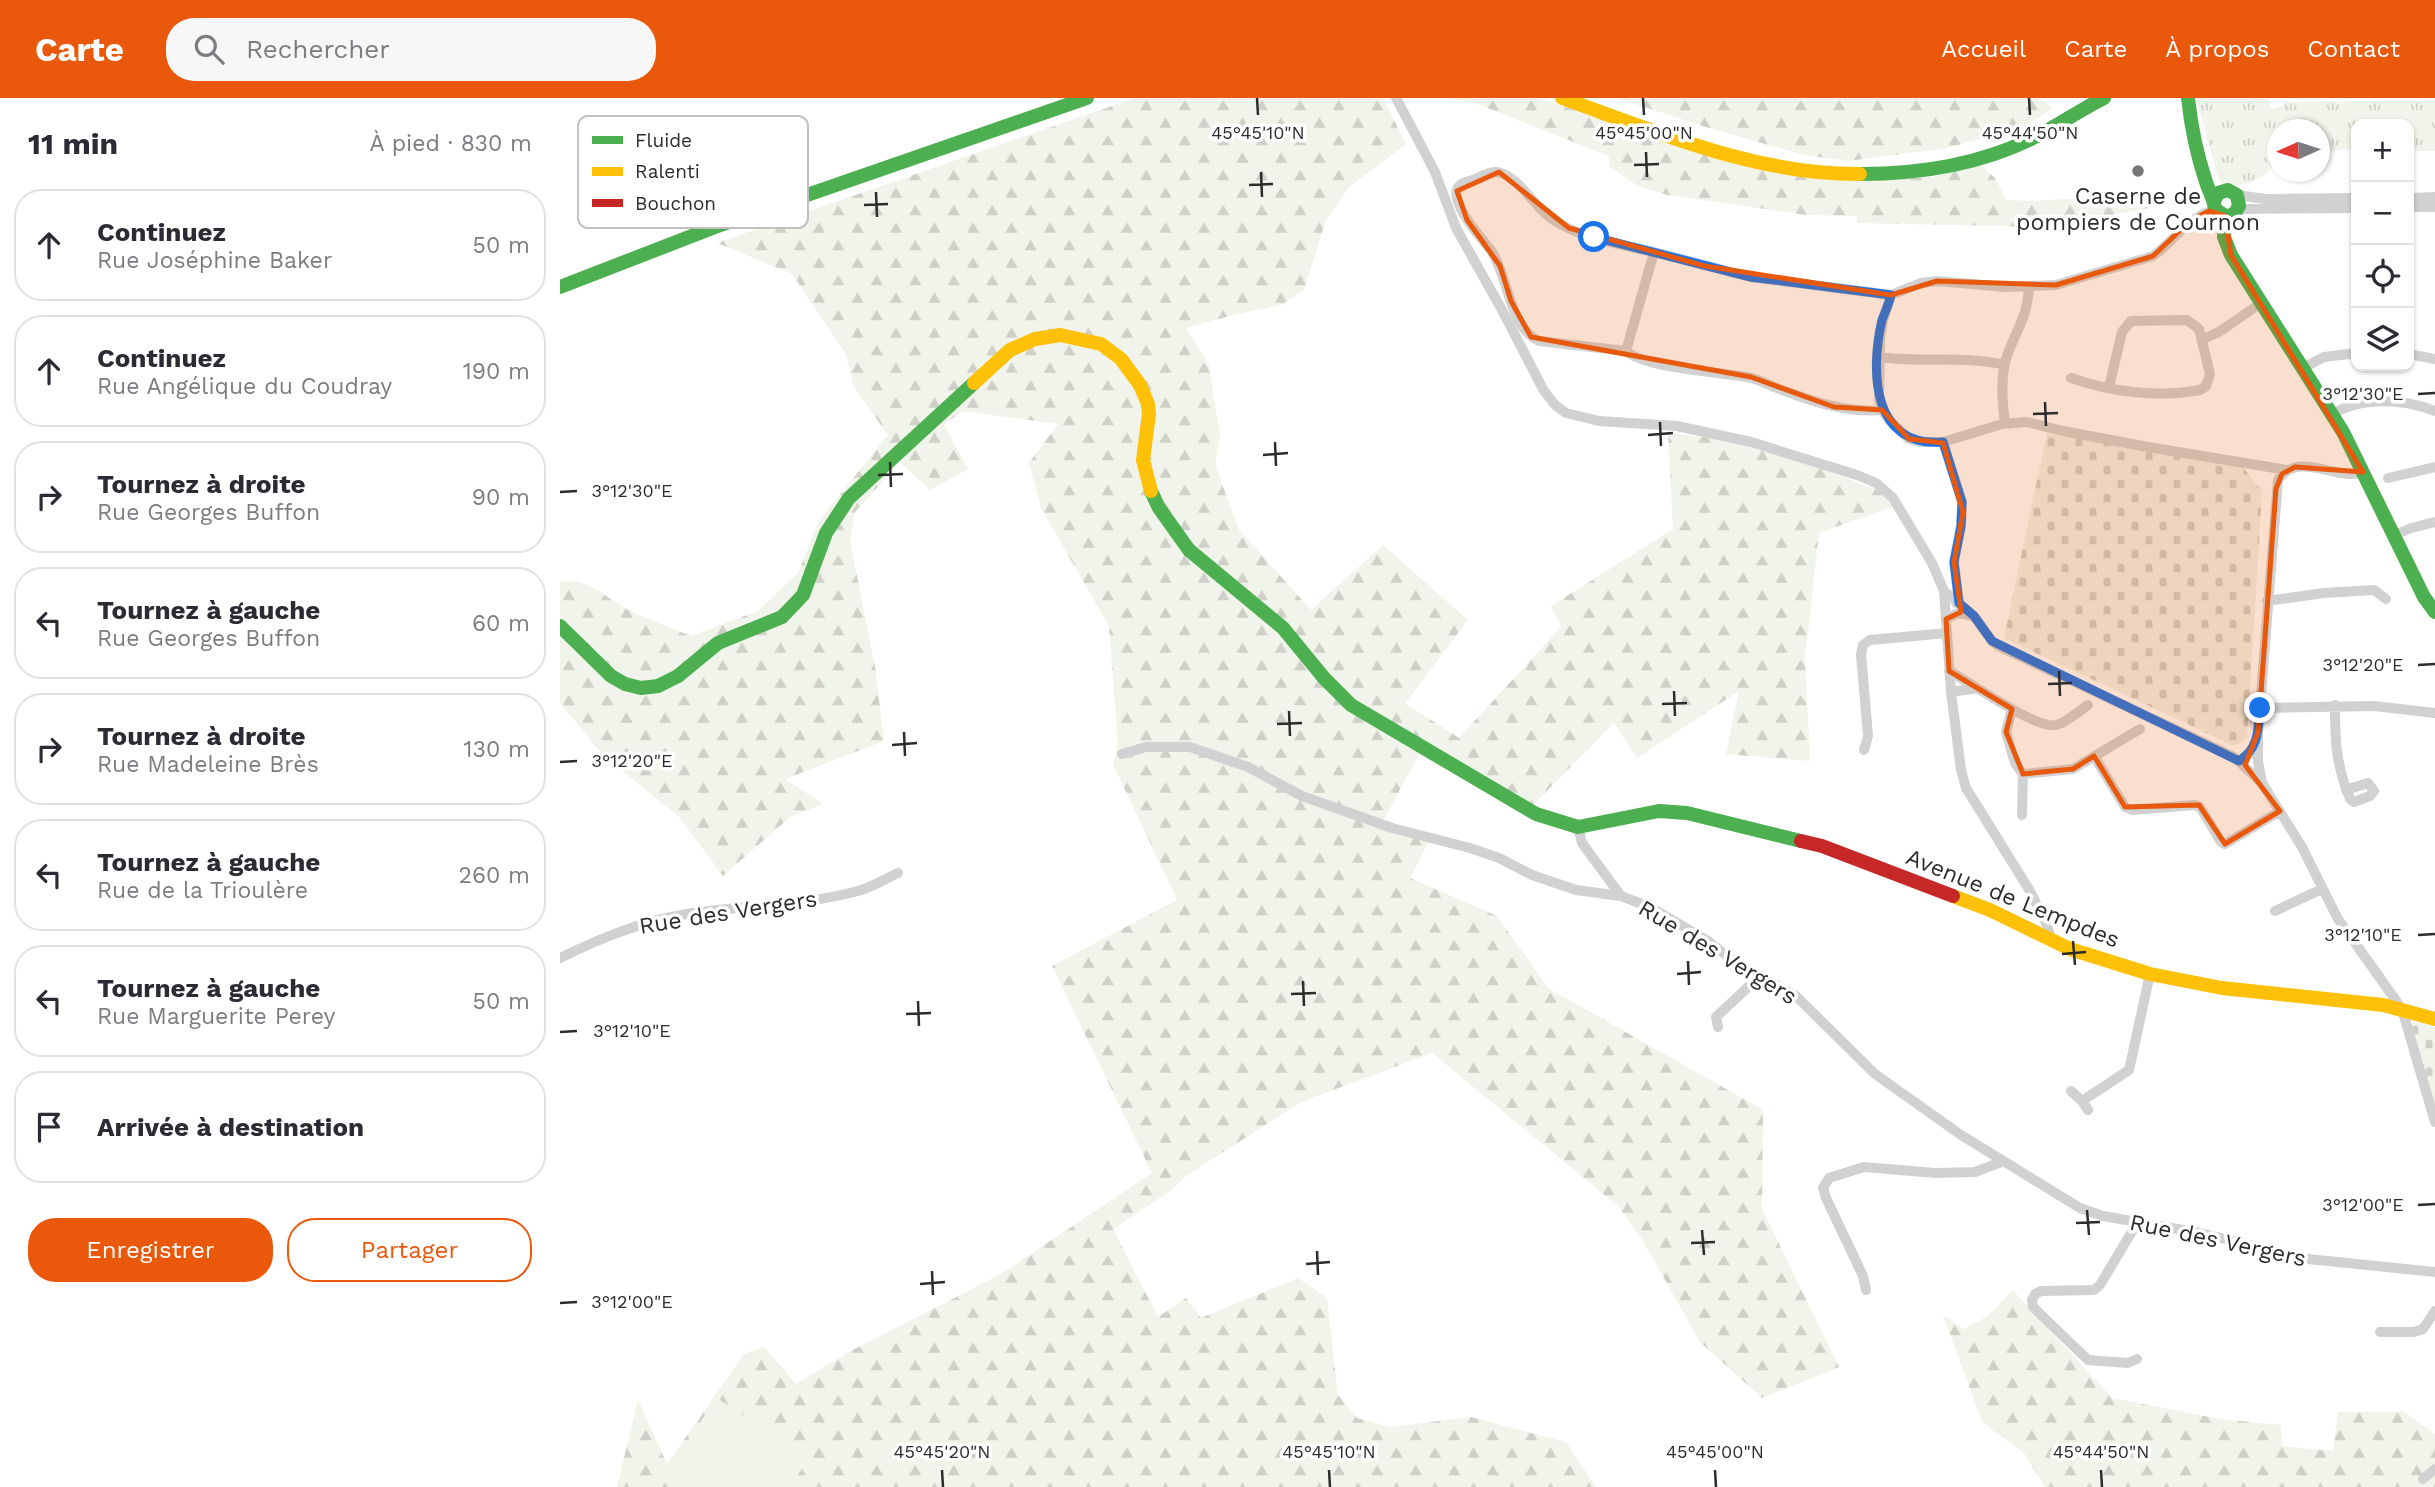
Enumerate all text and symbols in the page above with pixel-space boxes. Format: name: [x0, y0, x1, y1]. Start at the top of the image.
search box: [166, 18, 656, 81]
text: Carte: [35, 30, 124, 69]
icon: search: [190, 30, 228, 68]
text: Rechercher: [246, 34, 390, 64]
text: Accueil: [1941, 35, 2026, 63]
text: Carte: [2064, 35, 2127, 63]
text: À propos: [2165, 35, 2269, 63]
text: Contact: [2307, 35, 2400, 63]
legend: [578, 116, 808, 228]
north arrow: [2267, 119, 2330, 182]
map controls: [2351, 119, 2414, 371]
button: +: [2351, 119, 2414, 182]
text: 45°45'10"N: [1211, 122, 1305, 143]
text: 45°45'00"N: [1595, 122, 1693, 143]
text: 45°44'50"N: [1982, 122, 2078, 143]
text: 11 min: [28, 126, 118, 161]
text: Fluide: [635, 129, 692, 152]
text: À pied · 830 m: [370, 130, 532, 157]
text: Ralenti: [635, 160, 700, 183]
marker: Caserne de pompiers de Cournon: [2130, 163, 2146, 179]
button: −: [2351, 182, 2414, 245]
place label: Caserne de pompiers de Cournon: [2016, 183, 2260, 236]
text: Bouchon: [635, 192, 716, 215]
text: Continuez: [97, 217, 226, 247]
route start: [1578, 221, 1609, 252]
icon: ahead: [30, 226, 68, 264]
text: 50 m: [473, 232, 530, 259]
button: locate: [2351, 245, 2414, 308]
text: Rue Joséphine Baker: [97, 247, 332, 274]
button: layers: [2351, 308, 2414, 371]
text: Continuez: [97, 343, 226, 373]
icon: ahead: [30, 352, 68, 390]
text: 190 m: [463, 358, 530, 385]
text: Rue Angélique du Coudray: [97, 373, 392, 400]
text: 3°12'30"E: [2323, 383, 2403, 404]
text: Tournez à droite: [97, 469, 306, 499]
icon: right: [30, 478, 68, 516]
text: 3°12'30"E: [592, 480, 672, 501]
text: 90 m: [472, 484, 530, 511]
text: Rue Georges Buffon: [97, 499, 320, 526]
text: Tournez à gauche: [97, 595, 320, 625]
icon: left: [30, 604, 68, 642]
text: 60 m: [472, 610, 530, 637]
text: Rue Georges Buffon: [97, 625, 320, 652]
text: 3°12'20"E: [2323, 654, 2403, 675]
route end: [2244, 692, 2275, 723]
text: Tournez à droite: [97, 721, 306, 751]
icon: right: [30, 730, 68, 768]
text: 130 m: [464, 736, 530, 763]
text: 3°12'20"E: [592, 750, 672, 771]
text: Rue Madeleine Brès: [97, 751, 319, 778]
street label: Avenue de Lempdes: [1902, 843, 2123, 954]
text: Tournez à gauche: [97, 847, 320, 877]
icon: left: [30, 856, 68, 894]
text: 260 m: [459, 862, 530, 889]
text: Rue de la Trioulère: [97, 877, 308, 904]
street label: Rue des Vergers: [637, 885, 819, 940]
street label: Rue des Vergers: [1634, 895, 1802, 1010]
text: 3°12'10"E: [2324, 924, 2402, 945]
text: Tournez à gauche: [97, 973, 320, 1003]
icon: left: [30, 982, 68, 1020]
text: 50 m: [473, 988, 530, 1015]
text: Rue Marguerite Perey: [97, 1003, 335, 1030]
text: 3°12'10"E: [593, 1020, 671, 1041]
icon: arrive: [30, 1108, 68, 1146]
text: Arrivée à destination: [97, 1112, 364, 1142]
text: 3°12'00"E: [2322, 1194, 2404, 1215]
street label: Rue des Vergers: [2127, 1209, 2309, 1272]
button: Enregistrer: [28, 1218, 273, 1282]
button: Partager: [287, 1218, 532, 1282]
text: 3°12'00"E: [591, 1291, 673, 1312]
text: 45°45'20"N: [893, 1441, 991, 1462]
text: 45°45'10"N: [1282, 1441, 1376, 1462]
text: 45°45'00"N: [1666, 1441, 1764, 1462]
text: 45°44'50"N: [2053, 1441, 2149, 1462]

